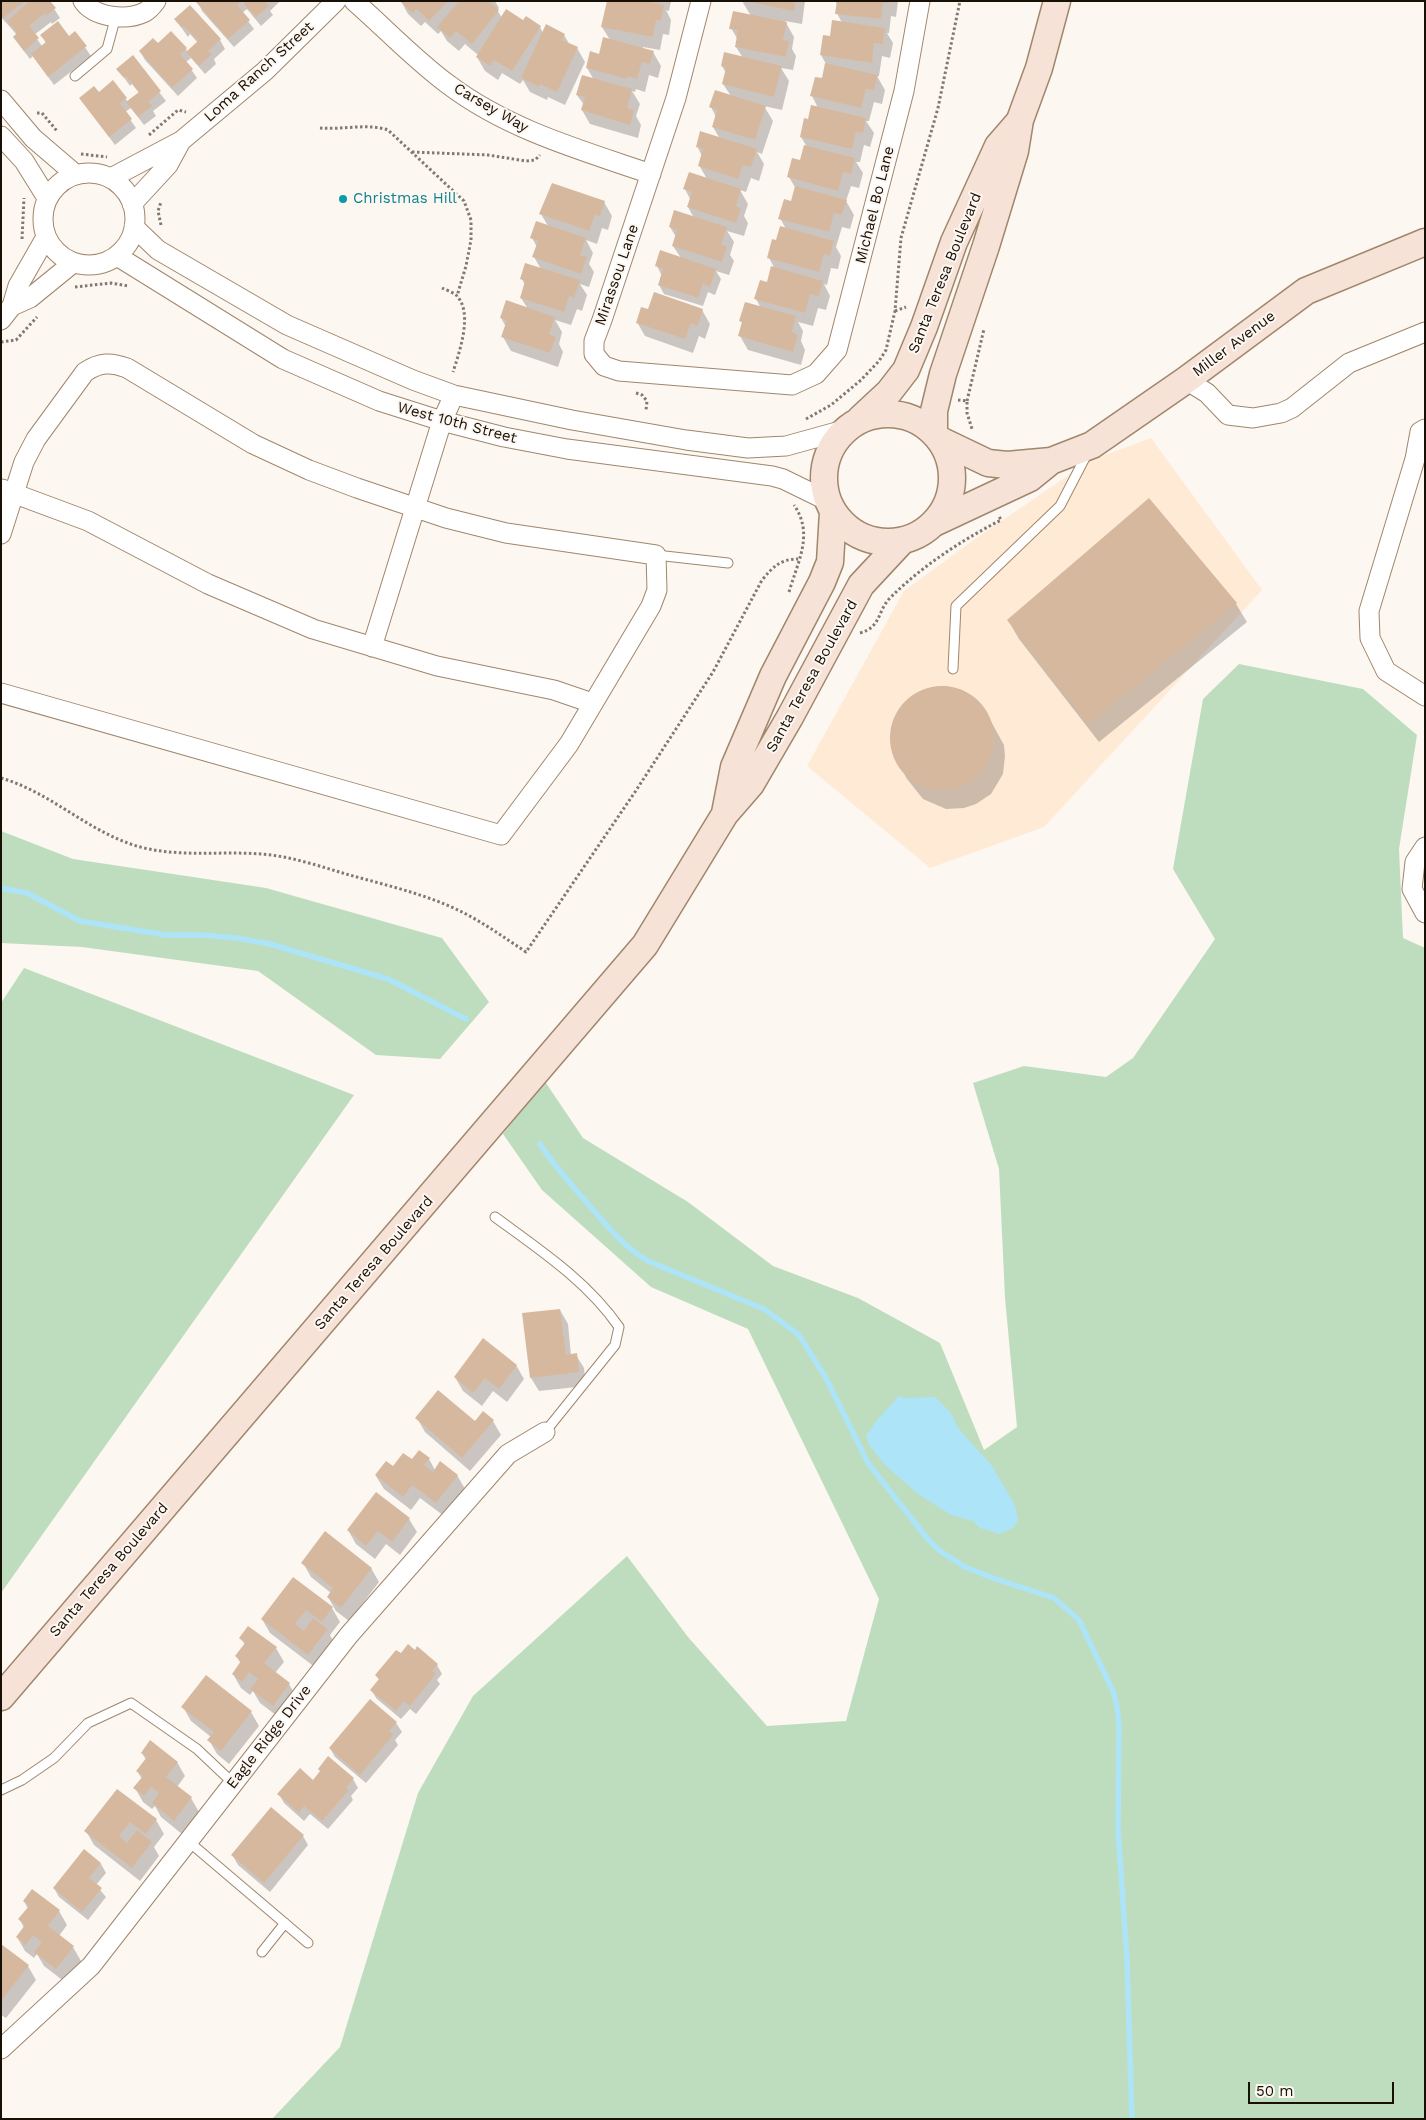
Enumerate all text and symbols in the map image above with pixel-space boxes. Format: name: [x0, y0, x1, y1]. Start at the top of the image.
street label: Loma Ranch Street: [200, 18, 318, 126]
street label: Carsey Way: [450, 79, 532, 137]
street label: Michael Bo Lane: [852, 144, 898, 266]
place label: Christmas Hill: [353, 190, 457, 208]
street label: Santa Teresa Boulevard: [905, 190, 985, 356]
marker: Christmas Hill: [337, 193, 349, 205]
street label: Mirassou Lane: [591, 222, 643, 328]
street label: Miller Avenue: [1189, 307, 1279, 381]
street label: West 10th Street: [395, 398, 519, 448]
street label: Santa Teresa Boulevard: [763, 597, 861, 755]
street label: Santa Teresa Boulevard: [311, 1192, 437, 1334]
street label: Santa Teresa Boulevard: [46, 1499, 172, 1641]
street label: Eagle Ridge Drive: [223, 1682, 315, 1792]
scale bar: [1251, 2072, 1397, 2104]
text: 50 m: [1256, 2082, 1293, 2100]

